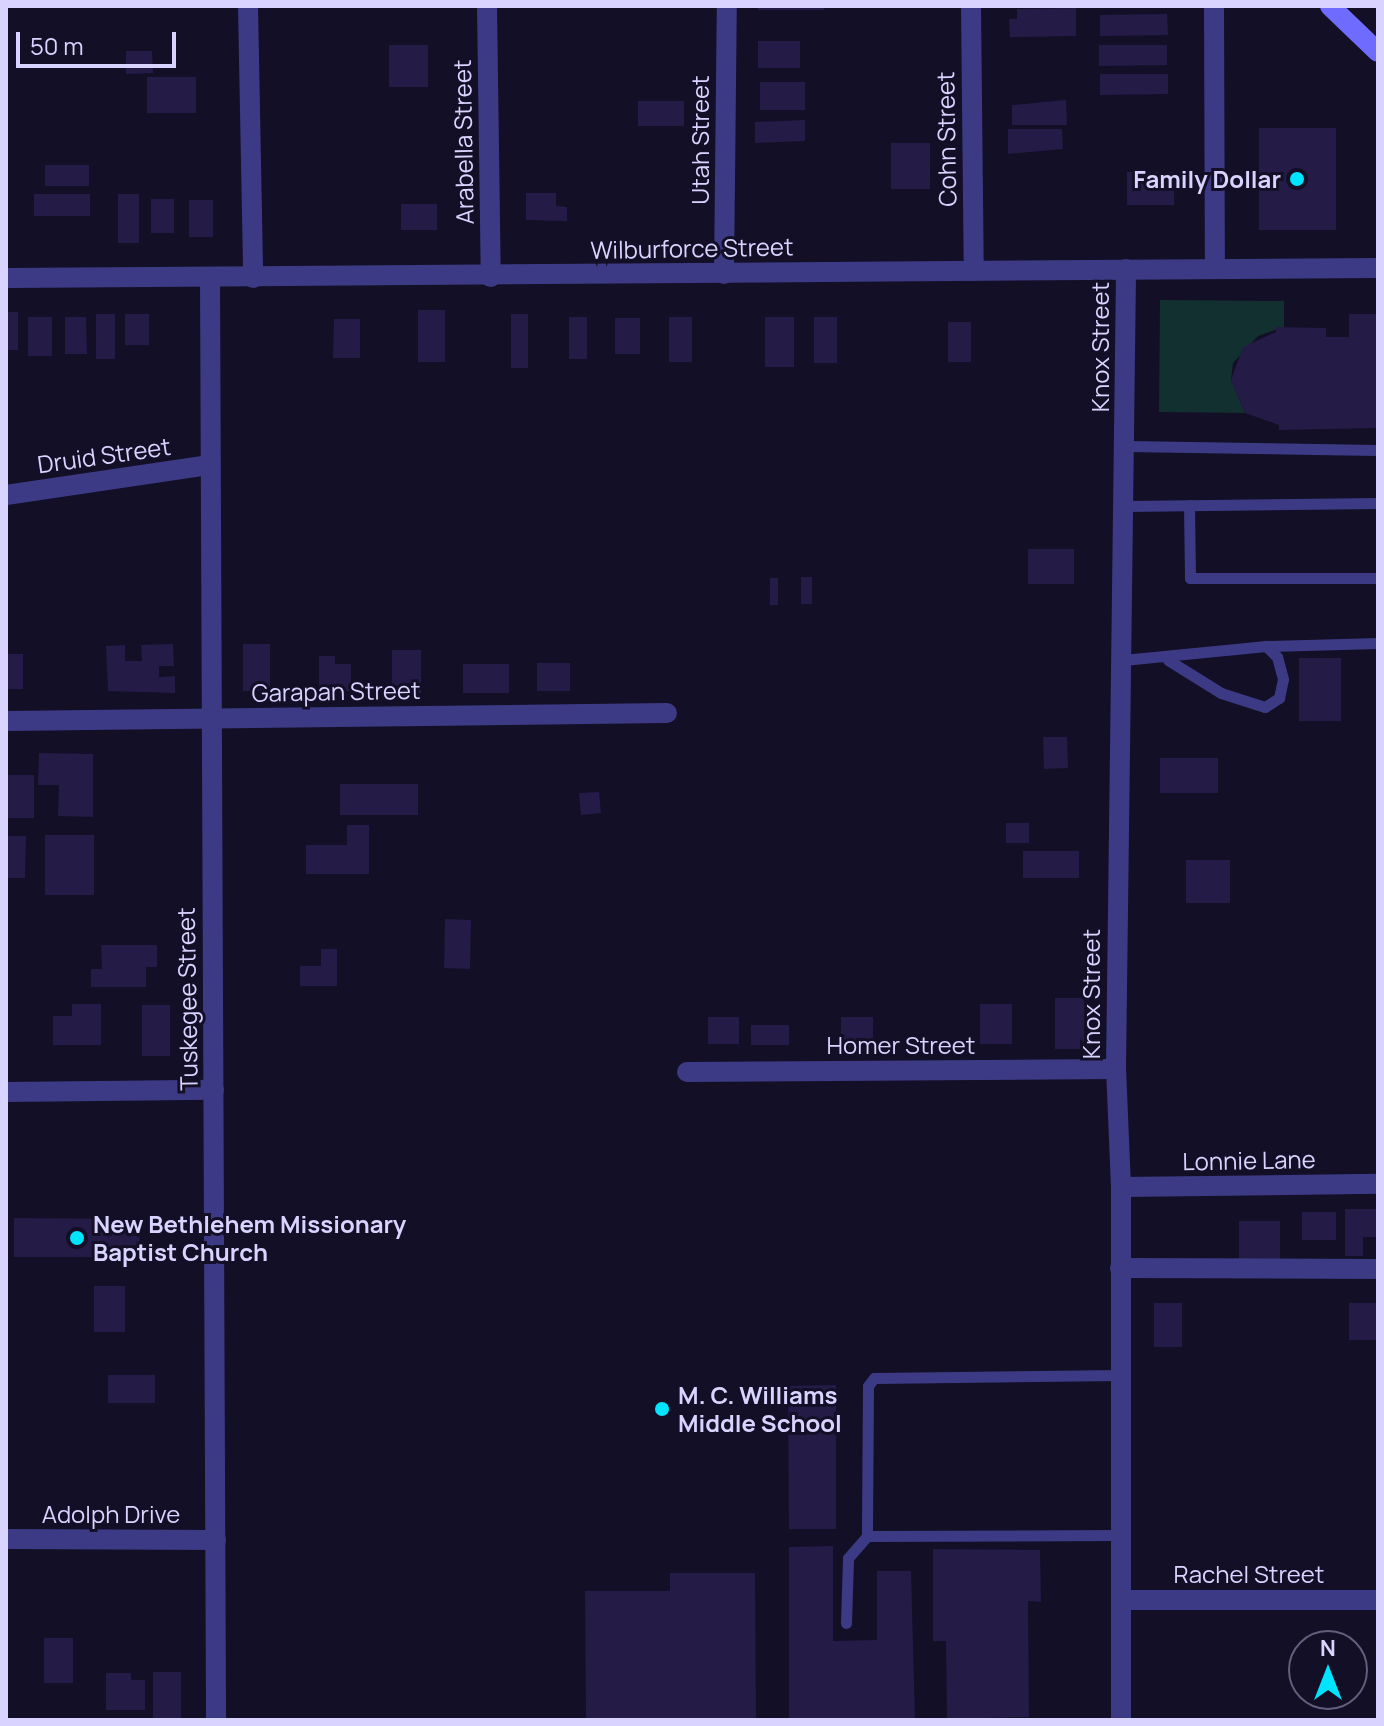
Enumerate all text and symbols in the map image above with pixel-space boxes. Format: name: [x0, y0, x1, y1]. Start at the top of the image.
scale bar: [20, 16, 180, 66]
text: 50 m: [30, 29, 84, 62]
street label: Arabella Street: [447, 59, 479, 225]
street label: Cohn Street: [930, 71, 962, 207]
street label: Utah Street: [686, 75, 714, 205]
place label: Family Dollar: [1133, 165, 1281, 193]
marker: Family Dollar: [1288, 170, 1306, 188]
street label: Wilburforce Street: [590, 232, 794, 264]
street label: Knox Street: [1086, 282, 1114, 412]
street label: Druid Street: [36, 431, 172, 479]
street label: Garapan Street: [251, 675, 421, 707]
street label: Tuskegee Street: [171, 907, 203, 1091]
street label: Knox Street: [1077, 929, 1105, 1059]
street label: Homer Street: [827, 1031, 975, 1059]
street label: Lonnie Lane: [1182, 1144, 1316, 1176]
place label: New Bethlehem Missionary Baptist Church: [93, 1210, 406, 1266]
marker: New Bethlehem Missionary Baptist Church: [68, 1229, 86, 1247]
place label: M. C. Williams Middle School: [678, 1381, 842, 1437]
marker: M. C. Williams Middle School: [653, 1400, 671, 1418]
street label: Adolph Drive: [42, 1500, 180, 1528]
street label: Rachel Street: [1174, 1560, 1324, 1588]
north arrow: [1288, 1630, 1368, 1710]
text: N: [1320, 1633, 1336, 1663]

